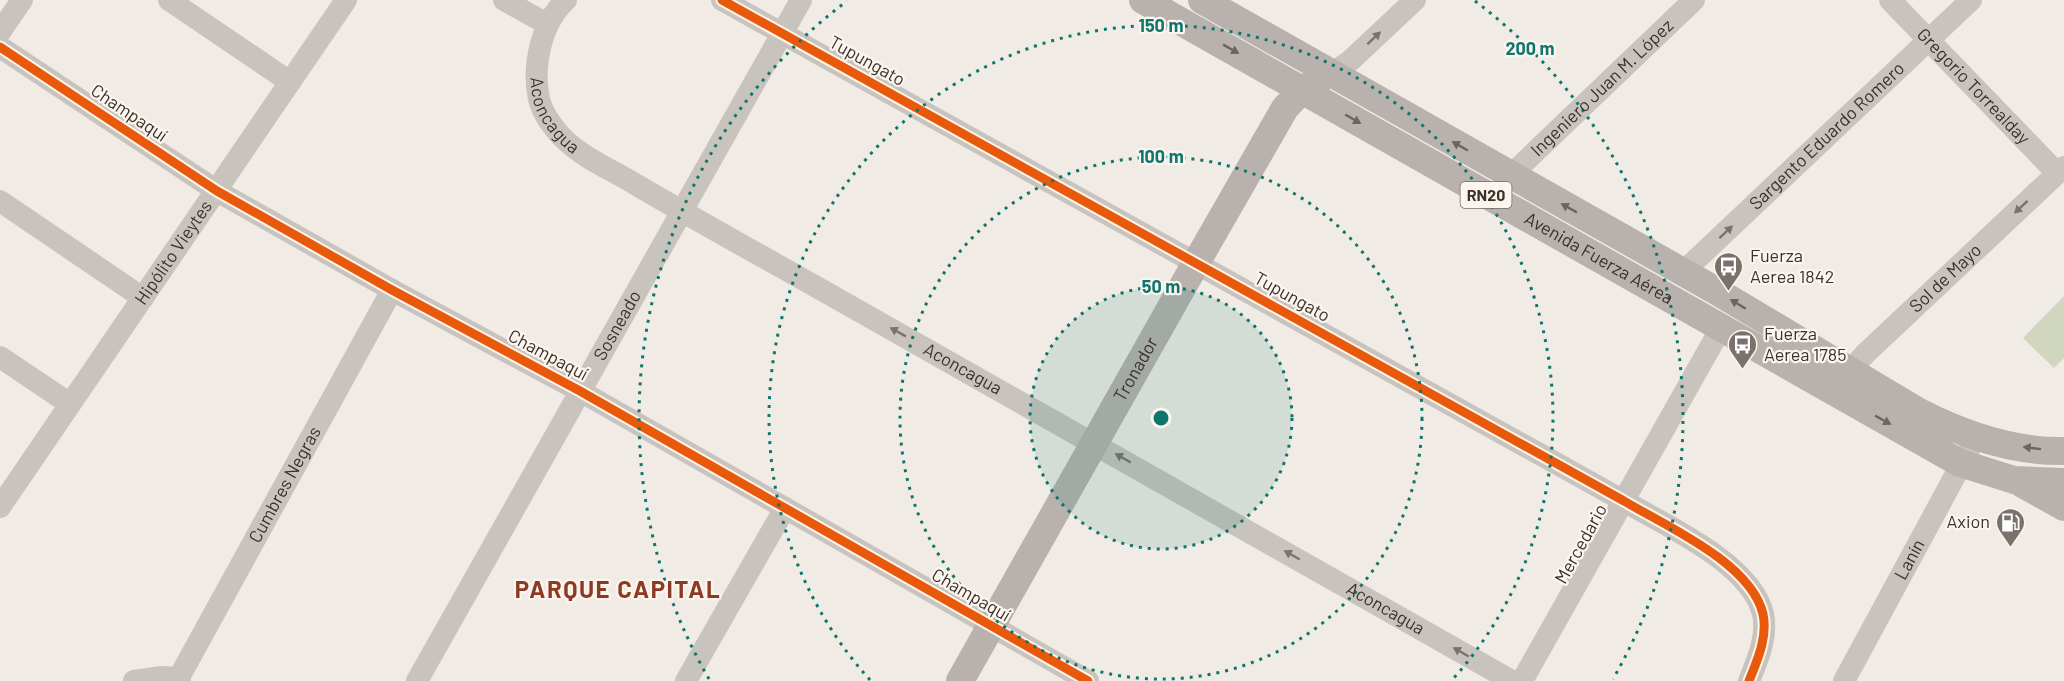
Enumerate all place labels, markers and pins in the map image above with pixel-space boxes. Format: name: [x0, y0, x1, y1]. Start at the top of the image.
place label: Fuerza Aerea 1842: [1750, 244, 1834, 287]
bus stop icon: Fuerza Aerea 1842: [1713, 250, 1745, 292]
place label: Fuerza Aerea 1785: [1764, 322, 1847, 365]
bus stop icon: Fuerza Aerea 1785: [1727, 328, 1759, 370]
centre of rings: [1151, 408, 1171, 428]
fuel station icon: Axion: [1995, 506, 2027, 548]
place label: Axion: [1946, 510, 1990, 532]

